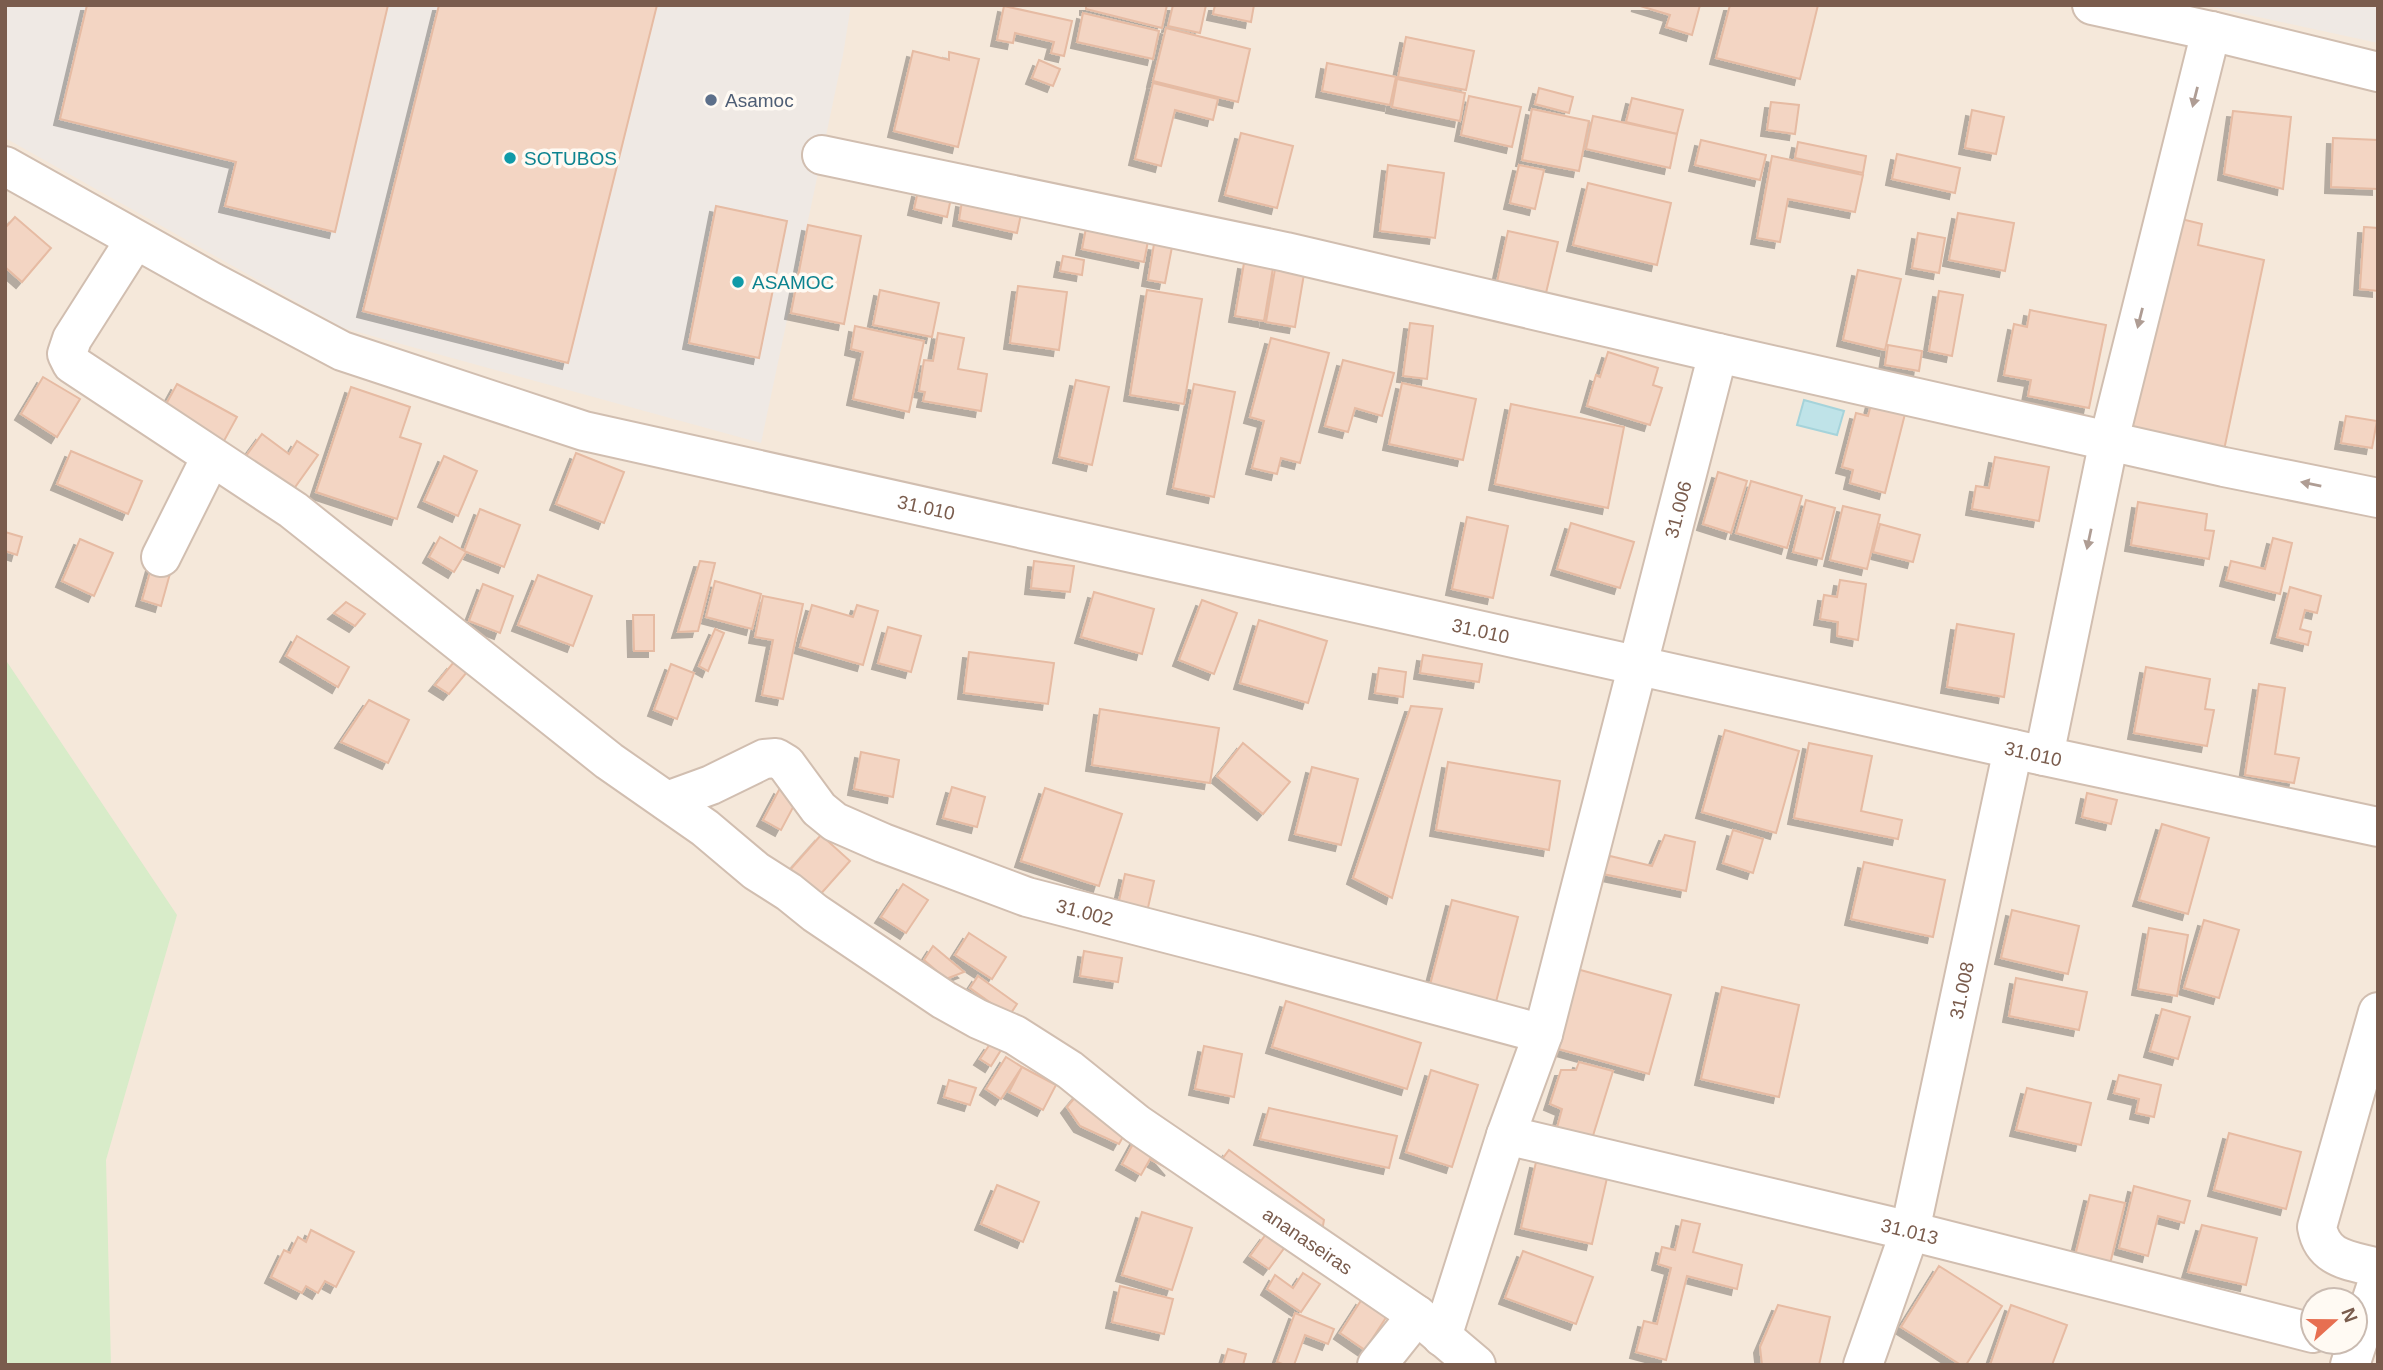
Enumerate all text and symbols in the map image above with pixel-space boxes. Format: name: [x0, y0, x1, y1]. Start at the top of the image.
one-way arrow: [2189, 86, 2200, 108]
place label: Asamoc: [725, 90, 794, 111]
marker: Asamoc: [703, 92, 719, 108]
place label: SOTUBOS: [524, 148, 617, 169]
marker: SOTUBOS: [502, 150, 518, 166]
place label: ASAMOC: [752, 272, 834, 293]
marker: ASAMOC: [730, 274, 746, 290]
one-way arrow: [2134, 307, 2145, 329]
one-way arrow: [2300, 478, 2322, 489]
street label: 31.006: [1660, 479, 1695, 540]
street label: 31.010: [896, 491, 957, 524]
one-way arrow: [2083, 528, 2094, 550]
street label: 31.010: [1450, 614, 1511, 647]
street label: 31.010: [2003, 737, 2064, 770]
street label: 31.002: [1054, 895, 1116, 929]
street label: 31.008: [1945, 960, 1978, 1021]
street label: ananaseiras: [1259, 1203, 1357, 1278]
street label: 31.013: [1879, 1214, 1941, 1248]
north arrow: [2299, 1286, 2369, 1356]
text: N: [2337, 1305, 2362, 1325]

